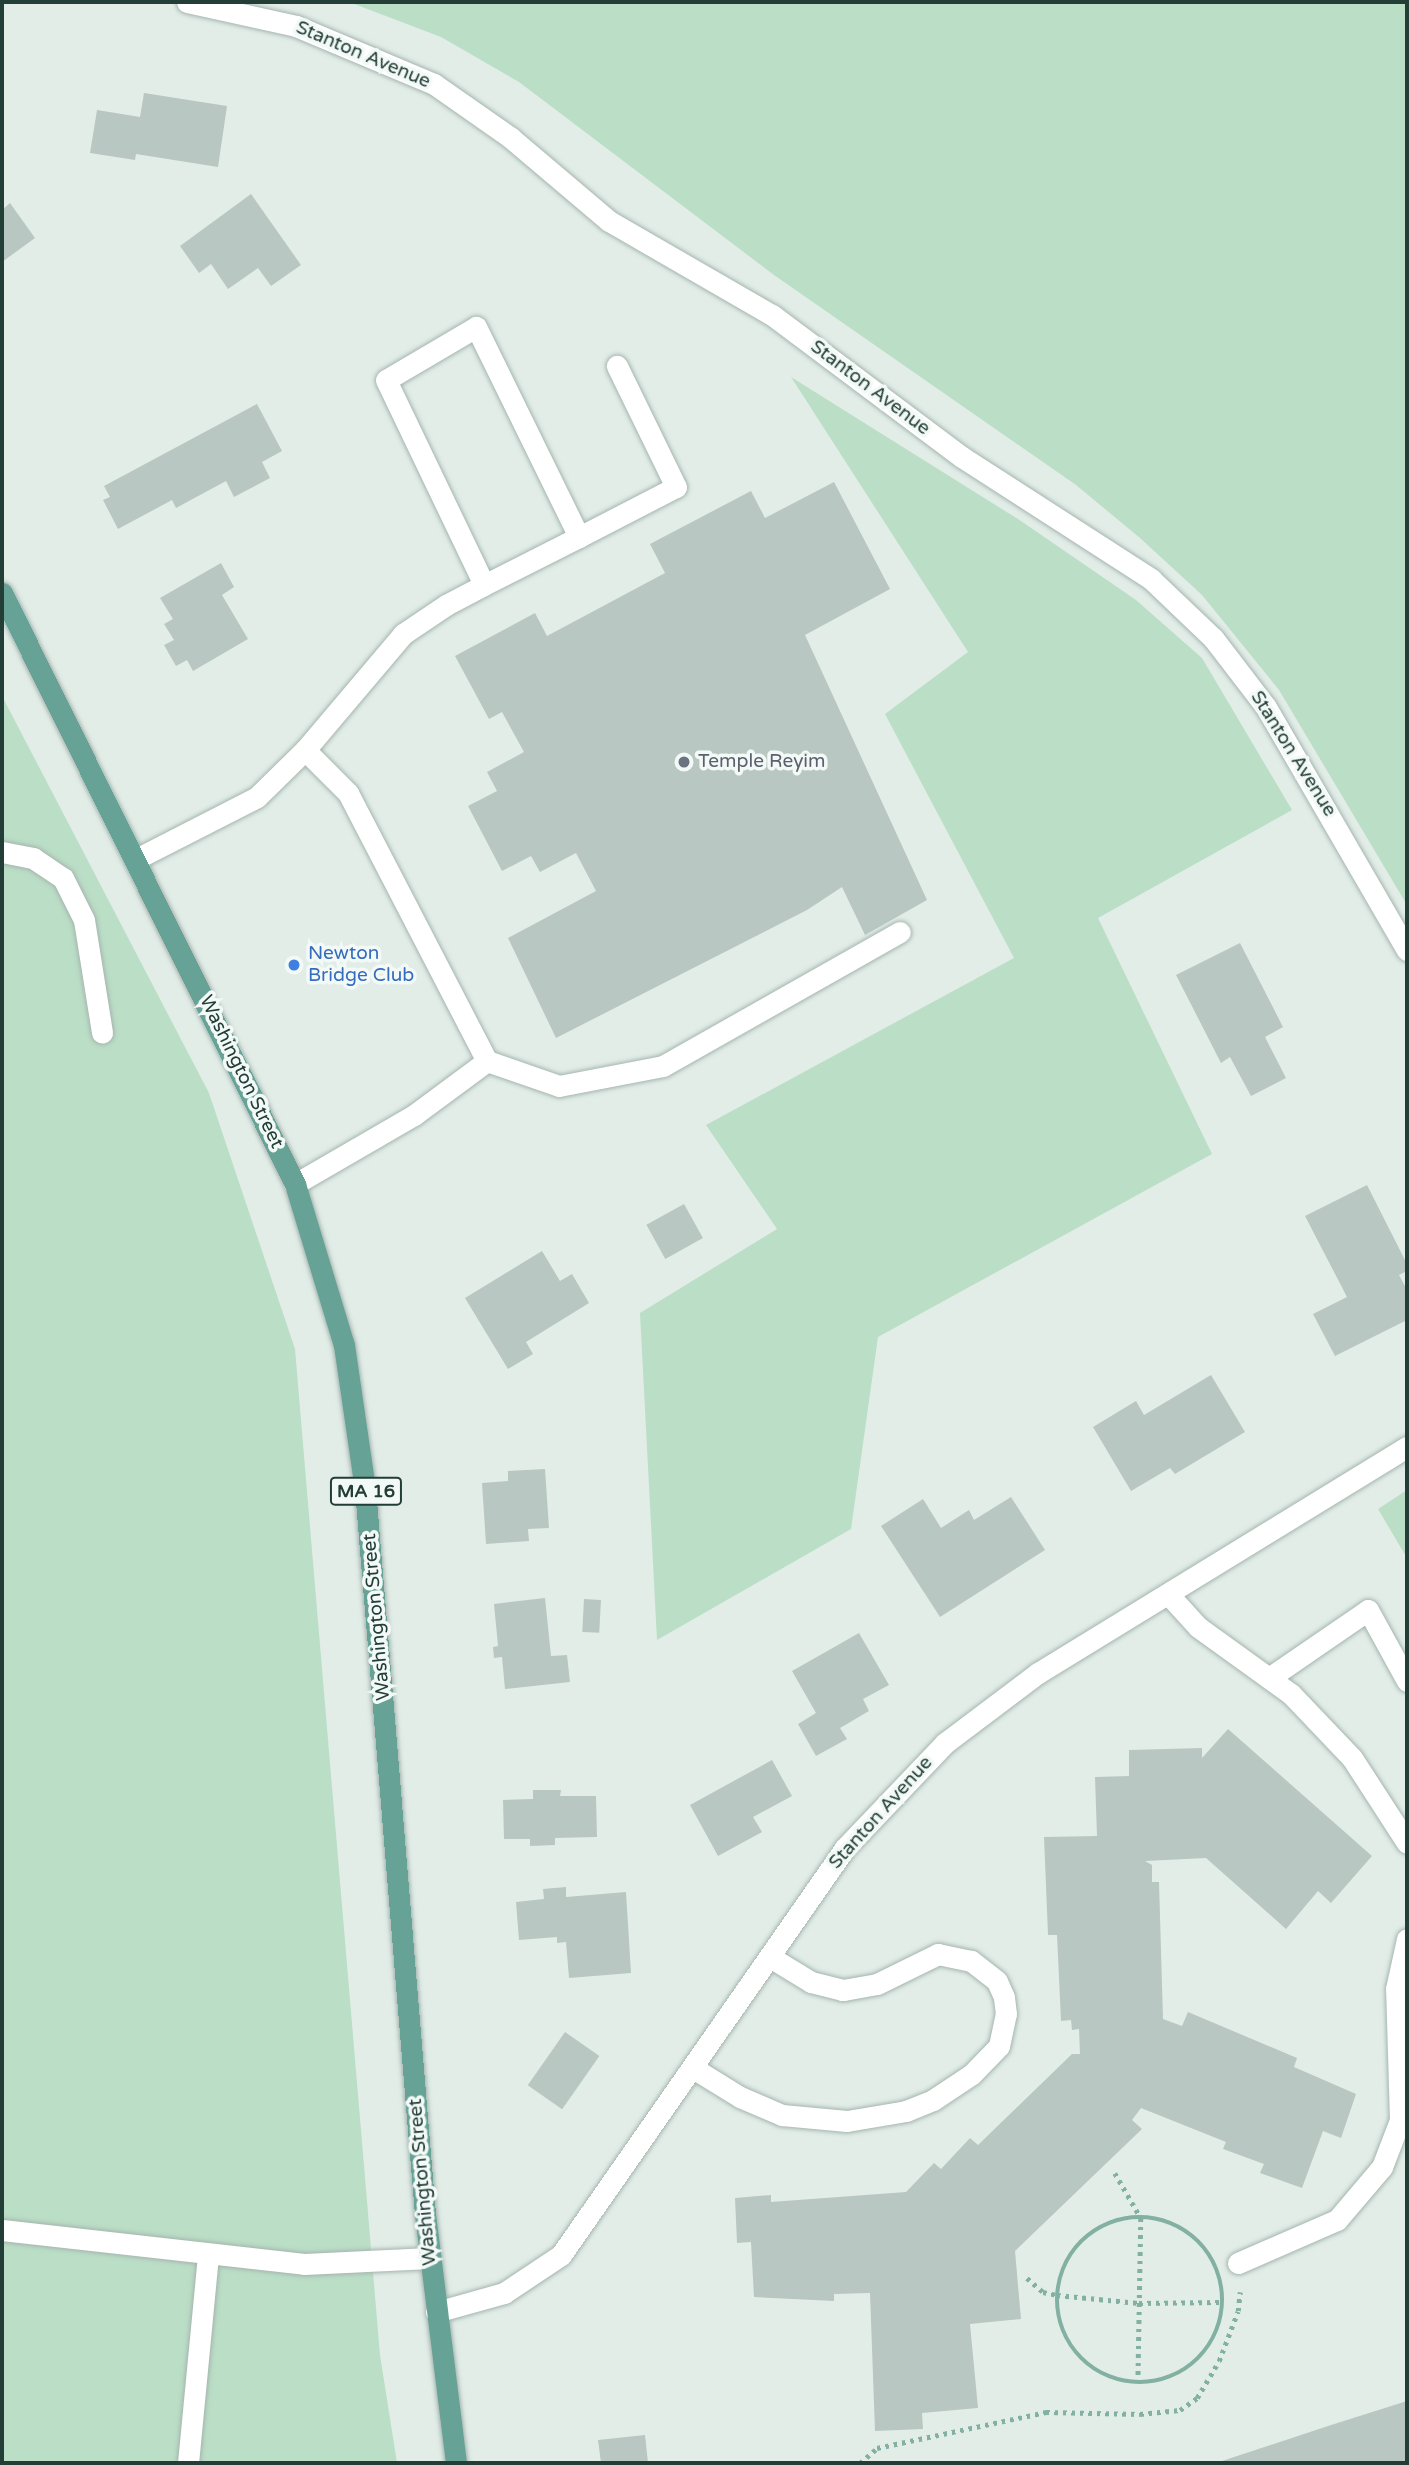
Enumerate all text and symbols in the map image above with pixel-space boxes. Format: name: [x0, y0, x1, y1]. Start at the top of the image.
street label: Stanton Avenue: [292, 16, 434, 94]
street label: Stanton Avenue: [806, 336, 934, 440]
street label: Stanton Avenue: [1245, 687, 1341, 821]
place label: Temple Reyim: [698, 751, 826, 773]
marker: Temple Reyim: [676, 754, 692, 770]
place label: Newton Bridge Club: [308, 943, 414, 987]
marker: Newton Bridge Club: [286, 957, 302, 973]
street label: Washington Street: [194, 992, 288, 1152]
road number: MA 16: [329, 1476, 403, 1506]
street label: Washington Street: [358, 1533, 396, 1701]
street label: Stanton Avenue: [824, 1752, 938, 1874]
street label: Washington Street: [404, 2098, 442, 2266]

